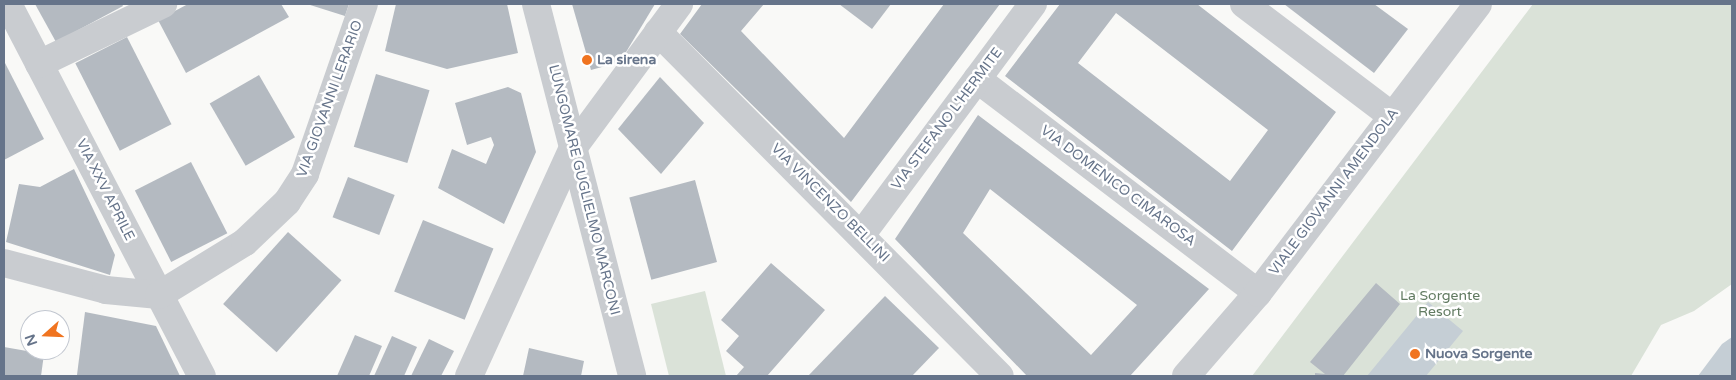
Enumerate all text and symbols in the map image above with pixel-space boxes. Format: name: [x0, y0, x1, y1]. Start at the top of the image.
street label: VIA GIOVANNI LERARIO: [294, 18, 366, 180]
street label: VIA STEFANO L'HERMITE: [888, 45, 1006, 193]
place label: La sirena: [597, 52, 656, 68]
marker: La sirena: [581, 54, 593, 66]
street label: LUNGOMARE GUGLIELMO MARCONI: [545, 63, 623, 317]
street label: VIALE GIOVANNI AMENDOLA: [1266, 105, 1402, 279]
street label: VIA DOMENICO CIMAROSA: [1037, 122, 1199, 250]
street label: VIA XXV APRILE: [72, 136, 138, 244]
street label: VIA VINCENZO BELLINI: [767, 140, 893, 266]
park label: La Sorgente Resort: [1400, 288, 1480, 321]
north arrow: [20, 310, 70, 360]
text: N: [21, 332, 41, 348]
place label: Nuova Sorgente: [1425, 346, 1532, 362]
marker: Nuova Sorgente: [1409, 348, 1421, 360]

